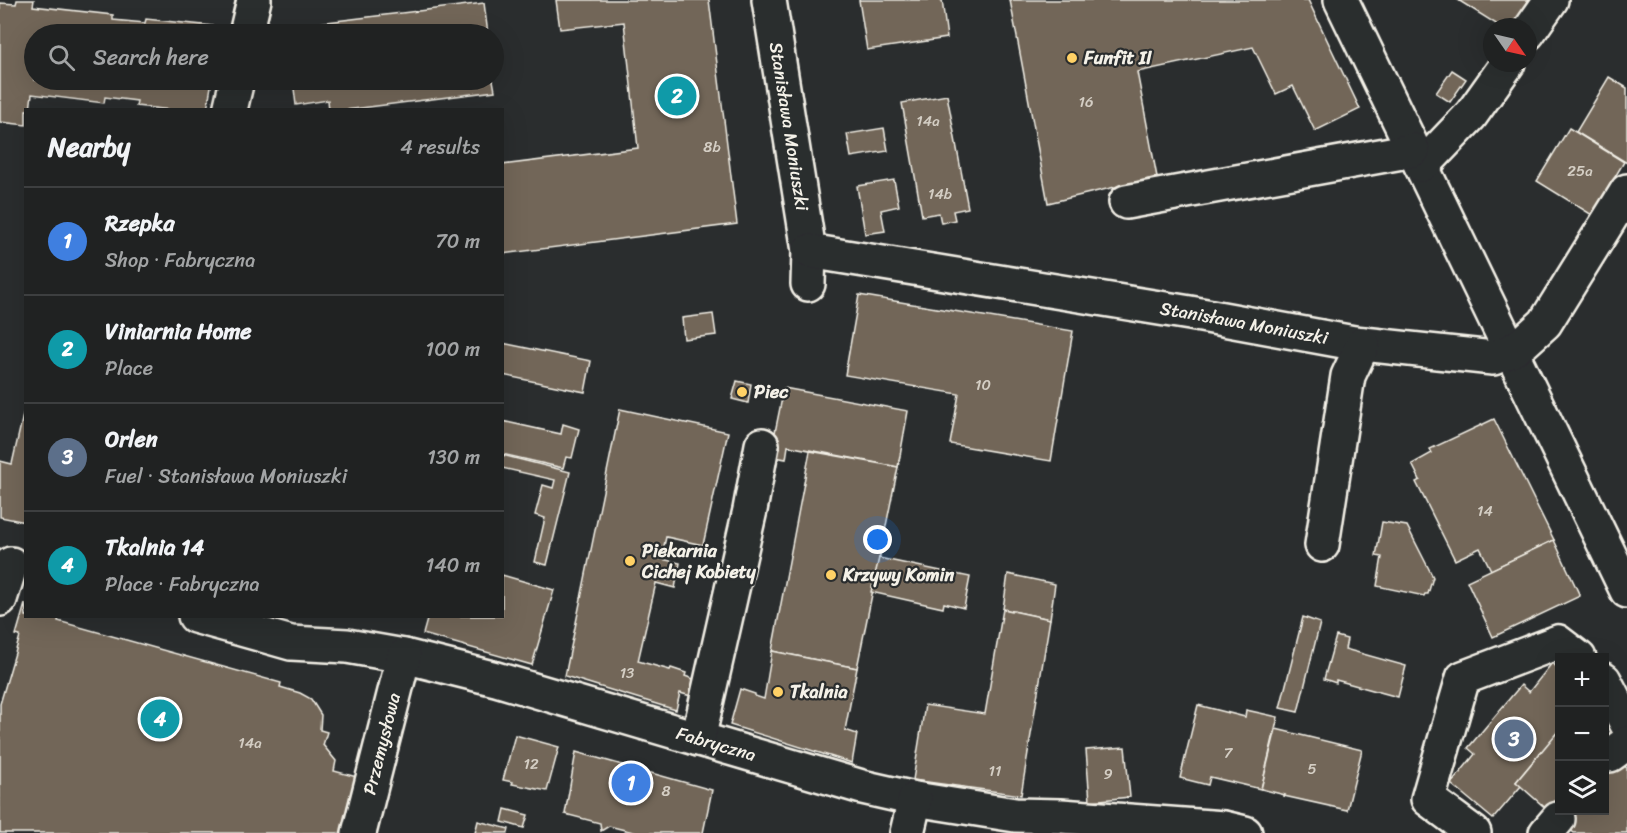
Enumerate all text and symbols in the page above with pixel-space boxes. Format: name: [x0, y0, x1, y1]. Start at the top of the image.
north arrow: [1483, 18, 1537, 72]
search box: [24, 24, 504, 90]
text: Search here: [93, 38, 209, 77]
street label: Stanisława Moniuszki: [760, 40, 818, 214]
icon: search: [45, 41, 78, 74]
place label: Funfit II: [1083, 42, 1152, 74]
marker: Funfit II: [1065, 51, 1079, 65]
pin: 2: [658, 74, 696, 118]
house number: 16: [1079, 89, 1093, 115]
house number: 14a: [916, 108, 940, 134]
text: Nearby: [48, 124, 130, 170]
text: 4 results: [400, 130, 480, 165]
house number: 8b: [703, 134, 721, 160]
house number: 25a: [1567, 158, 1593, 184]
house number: 14b: [928, 181, 952, 207]
text: Rzepka: [105, 204, 174, 243]
text: 1: [63, 224, 72, 259]
text: 70 m: [435, 224, 480, 259]
text: Shop · Fabryczna: [105, 243, 255, 278]
street label: Stanisława Moniuszki: [1158, 292, 1332, 354]
text: Viniarnia Home: [105, 312, 252, 351]
text: 2: [62, 332, 73, 367]
text: 100 m: [426, 332, 480, 367]
text: Place: [105, 351, 153, 386]
house number: 10: [975, 372, 991, 398]
place label: Piec: [754, 376, 789, 408]
marker: Piec: [735, 385, 749, 399]
text: Orlen: [105, 420, 158, 459]
text: 3: [62, 440, 73, 475]
text: 130 m: [427, 440, 480, 475]
text: Fuel · Stanisława Moniuszki: [105, 459, 347, 494]
house number: 14: [1477, 498, 1493, 524]
your location: [863, 525, 892, 554]
text: Tkalnia 14: [105, 528, 204, 567]
place label: Piekarnia Cichej Kobiety: [641, 535, 757, 588]
text: 4: [61, 548, 74, 583]
text: 140 m: [426, 548, 480, 583]
marker: Piekarnia Cichej Kobiety: [623, 554, 637, 568]
place label: Krzywy Komin: [842, 559, 954, 591]
text: Place · Fabryczna: [105, 567, 260, 602]
marker: Krzywy Komin: [824, 568, 838, 582]
map controls: [1555, 653, 1609, 815]
button: +: [1555, 653, 1609, 707]
house number: 13: [620, 660, 634, 686]
place label: Tkalnia: [790, 676, 848, 708]
marker: Tkalnia: [771, 685, 785, 699]
street label: Przemysłowa: [353, 689, 410, 798]
pin: 4: [140, 696, 180, 742]
button: −: [1555, 707, 1609, 761]
pin: 3: [1494, 716, 1534, 762]
street label: Fabryczna: [672, 717, 760, 771]
house number: 14a: [238, 730, 262, 756]
house number: 7: [1224, 740, 1234, 766]
house number: 12: [523, 751, 539, 777]
house number: 5: [1307, 756, 1317, 782]
house number: 11: [989, 758, 1001, 784]
pin: 1: [612, 760, 650, 806]
house number: 9: [1103, 761, 1113, 787]
button: layers: [1555, 761, 1609, 815]
house number: 8: [661, 778, 671, 804]

